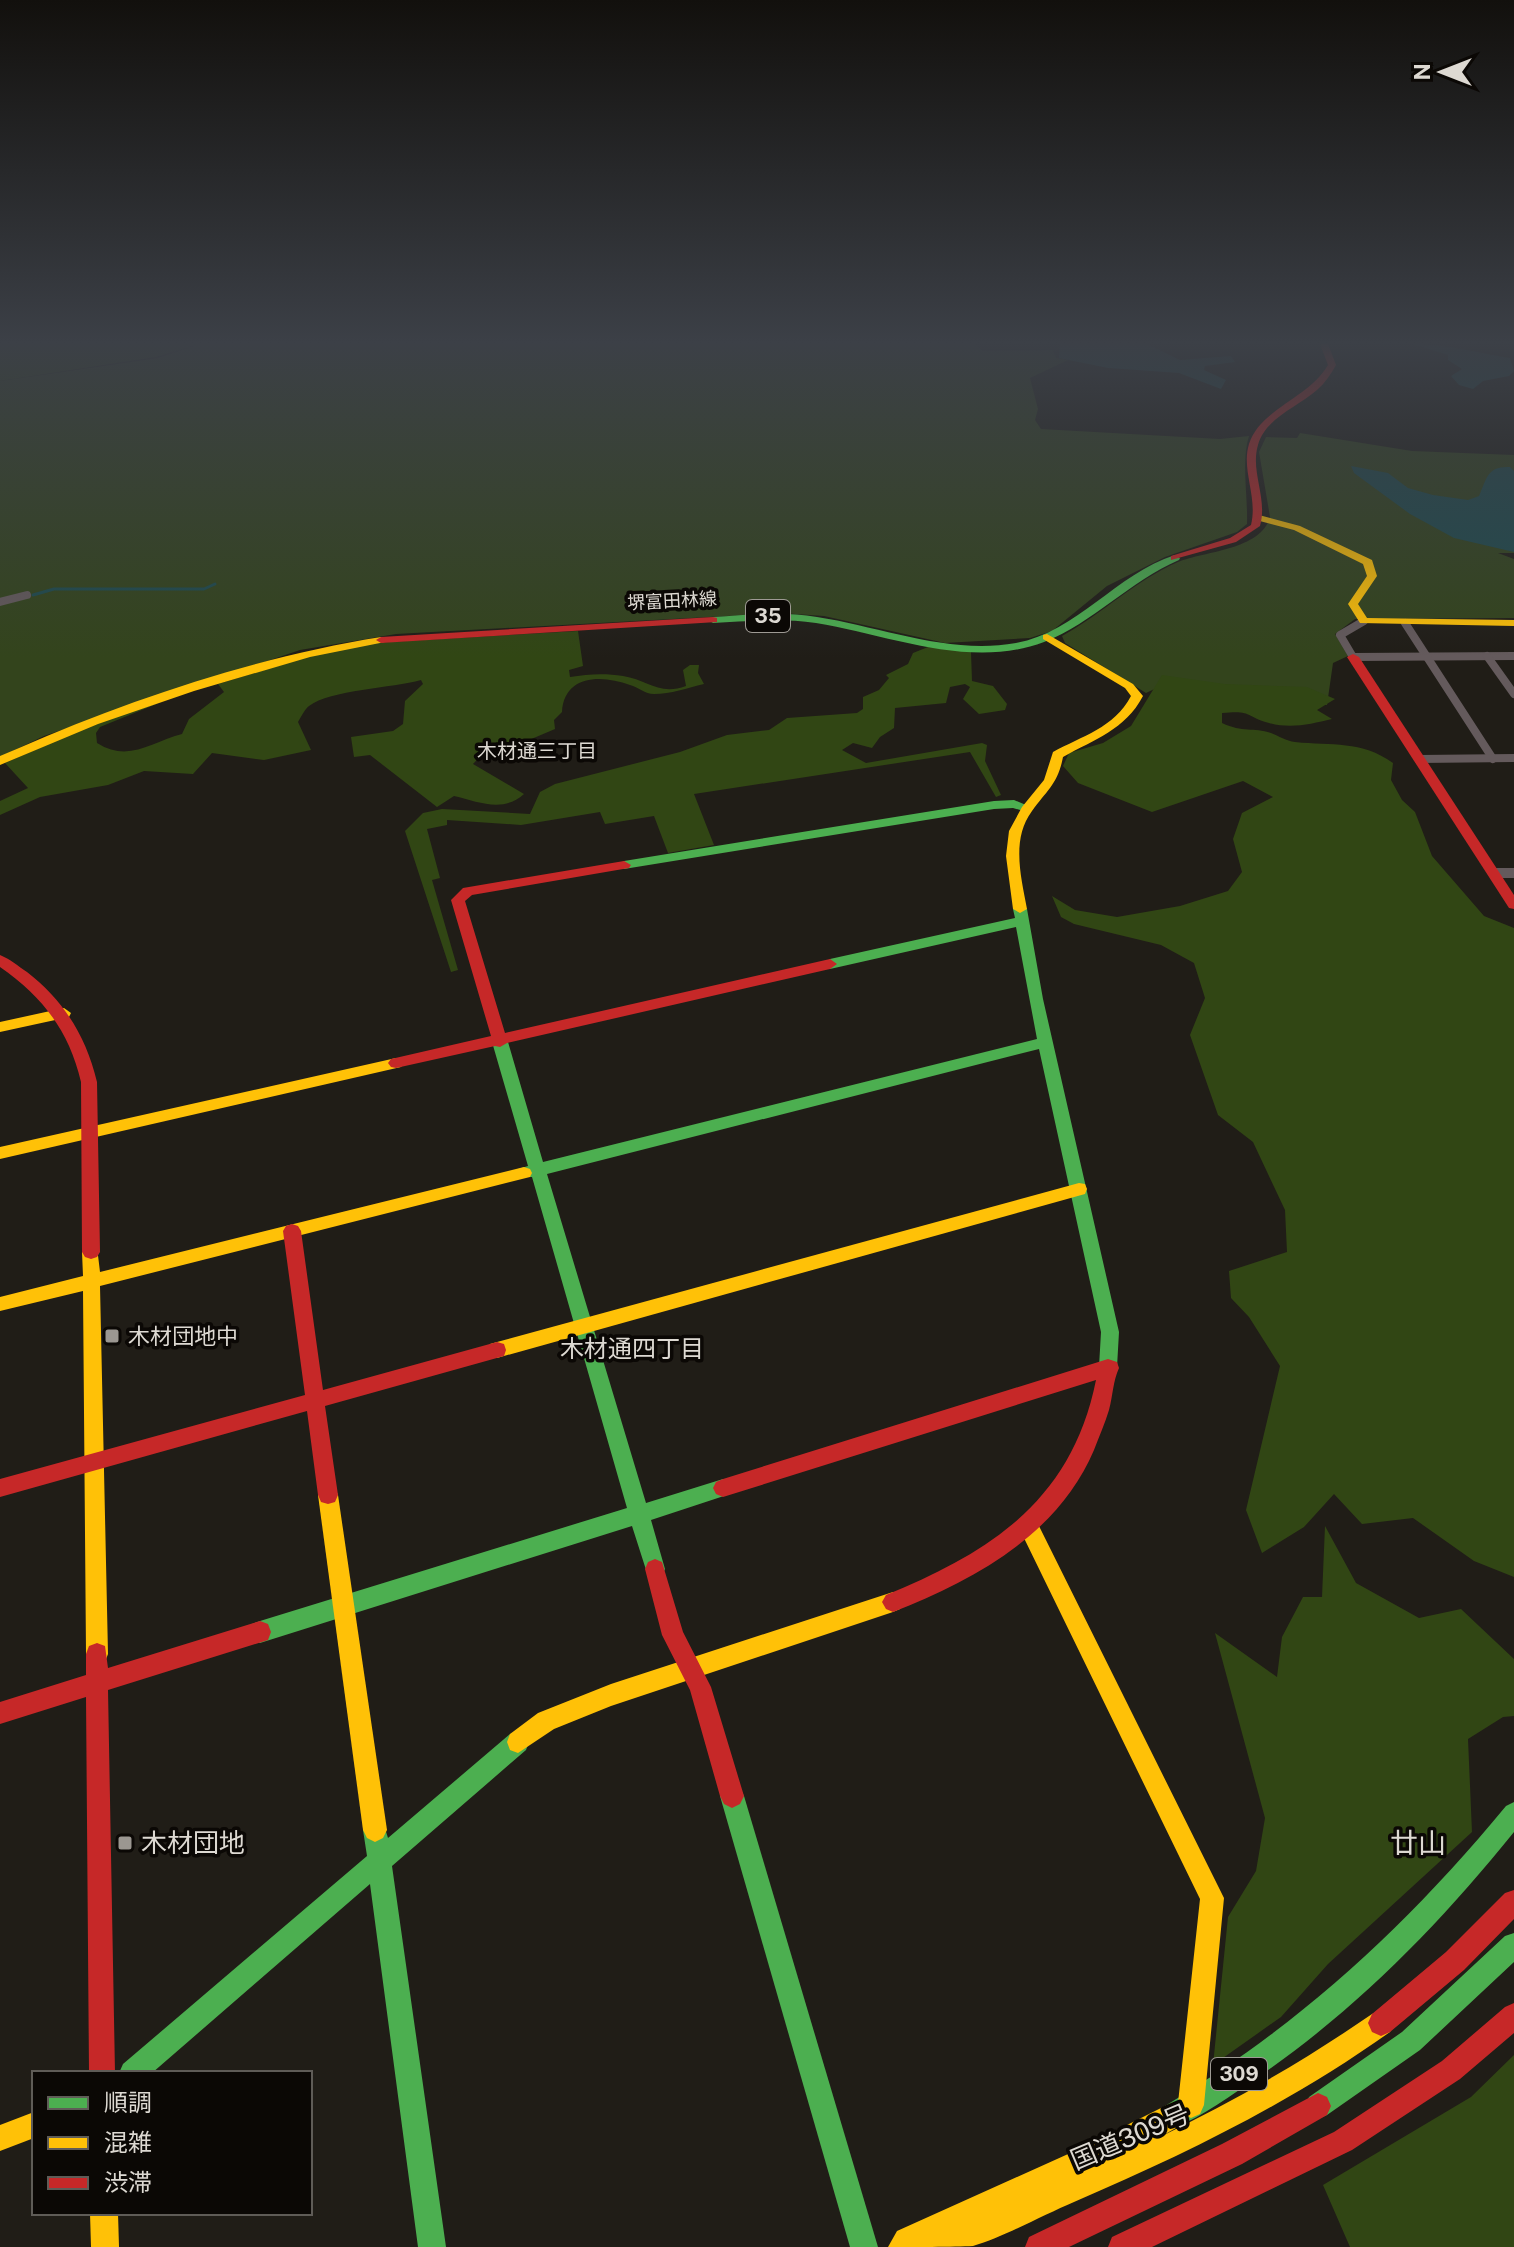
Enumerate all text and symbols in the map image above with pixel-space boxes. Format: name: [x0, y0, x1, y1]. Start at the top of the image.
north arrow: [1402, 32, 1482, 112]
text: N: [1409, 63, 1435, 81]
street label: 堺富田林線: [626, 588, 717, 613]
road number: 35: [746, 600, 790, 632]
district label: 木材通三丁目: [477, 739, 597, 763]
place label: 木材団地中: [128, 1323, 238, 1349]
marker: 木材団地中: [103, 1327, 121, 1345]
district label: 木材通四丁目: [560, 1334, 704, 1362]
district label: 廿山: [1390, 1826, 1446, 1859]
place label: 木材団地: [141, 1827, 245, 1858]
marker: 木材団地: [116, 1834, 134, 1852]
road number: 309: [1211, 2058, 1267, 2090]
legend: [32, 2071, 312, 2215]
text: 順調: [104, 2088, 152, 2116]
street label: 国道309号: [1066, 2098, 1194, 2175]
text: 混雑: [104, 2128, 152, 2156]
text: 渋滞: [104, 2168, 152, 2196]

